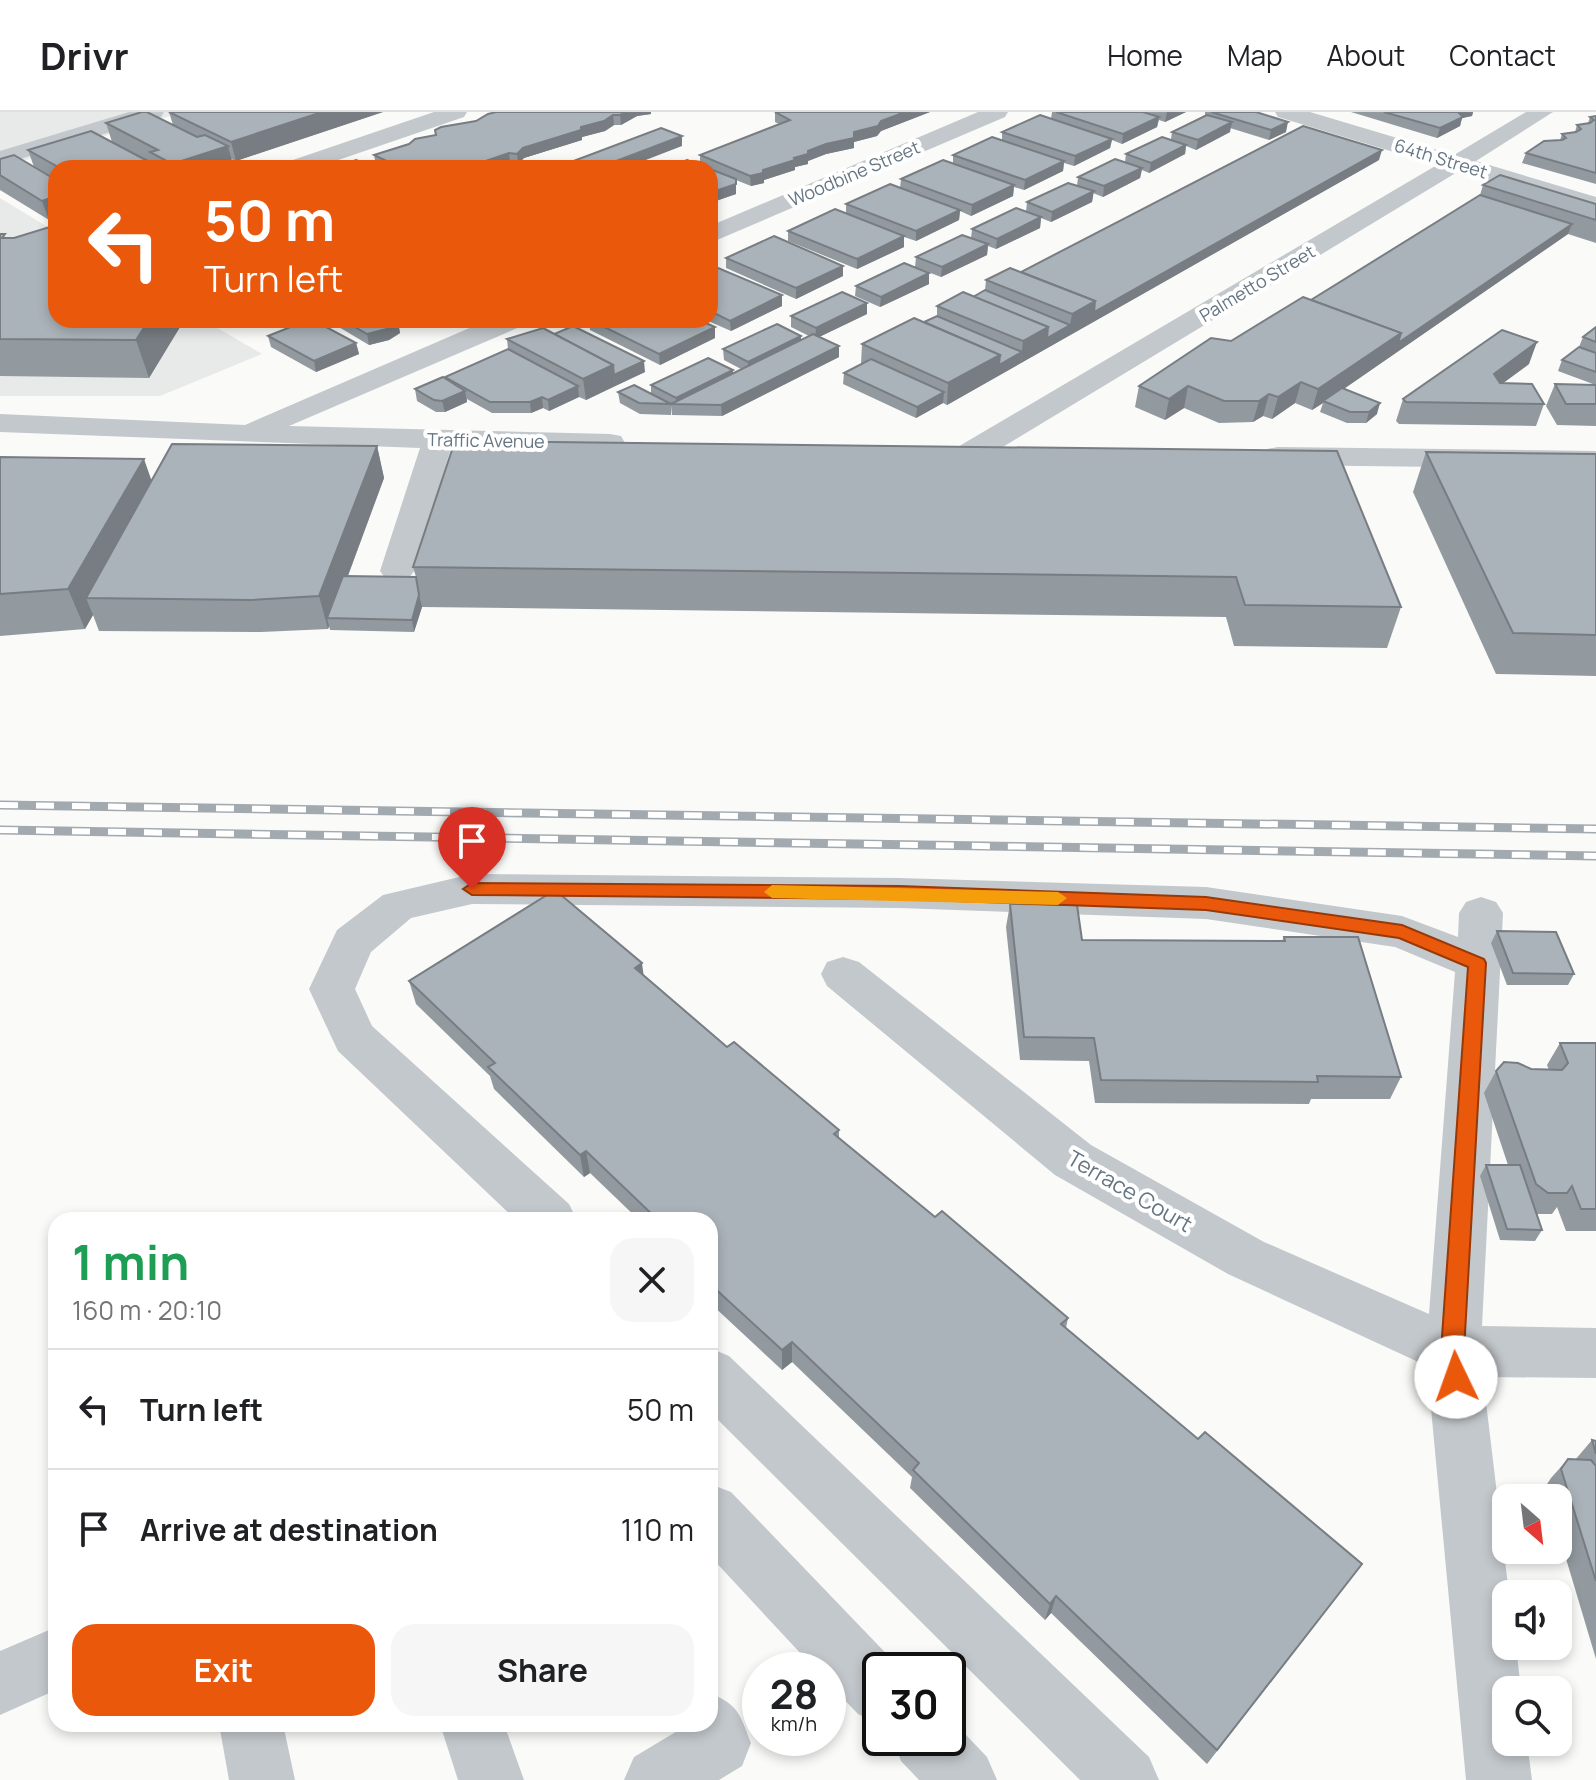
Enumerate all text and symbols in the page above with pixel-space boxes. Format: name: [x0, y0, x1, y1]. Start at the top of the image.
text: Drivr: [40, 29, 129, 81]
text: Home: [1107, 36, 1183, 74]
text: Map: [1227, 36, 1283, 74]
text: About: [1327, 36, 1405, 74]
text: Contact: [1449, 36, 1556, 74]
street label: 64th Street: [1392, 132, 1490, 184]
street label: Woodbine Street: [785, 135, 923, 211]
text: 50 m: [204, 181, 335, 258]
icon: left: [72, 192, 176, 296]
street label: Palmetto Street: [1195, 239, 1319, 327]
text: Turn left: [204, 254, 343, 303]
street label: Traffic Avenue: [427, 427, 545, 453]
pin: [438, 807, 506, 889]
icon: arrive: [450, 819, 494, 863]
street label: Terrace Court: [1062, 1143, 1198, 1239]
text: 1 min: [72, 1229, 189, 1294]
button: close: [610, 1238, 694, 1322]
text: 160 m · 20:10: [72, 1292, 222, 1328]
position arrow: [1414, 1335, 1498, 1419]
icon: left: [72, 1387, 116, 1431]
text: Turn left: [140, 1389, 263, 1430]
text: 50 m: [627, 1389, 694, 1430]
north arrow: [1492, 1484, 1572, 1564]
map controls: [1492, 1484, 1572, 1756]
icon: arrive: [72, 1507, 116, 1551]
text: Arrive at destination: [140, 1509, 438, 1550]
text: 110 m: [621, 1509, 694, 1550]
button: sound: [1492, 1580, 1572, 1660]
button: Exit: [72, 1624, 375, 1716]
button: Share: [391, 1624, 694, 1716]
speed limit sign: 30: [862, 1652, 966, 1756]
text: 28: [770, 1666, 818, 1721]
button: search: [1492, 1676, 1572, 1756]
text: km/h: [771, 1710, 817, 1737]

